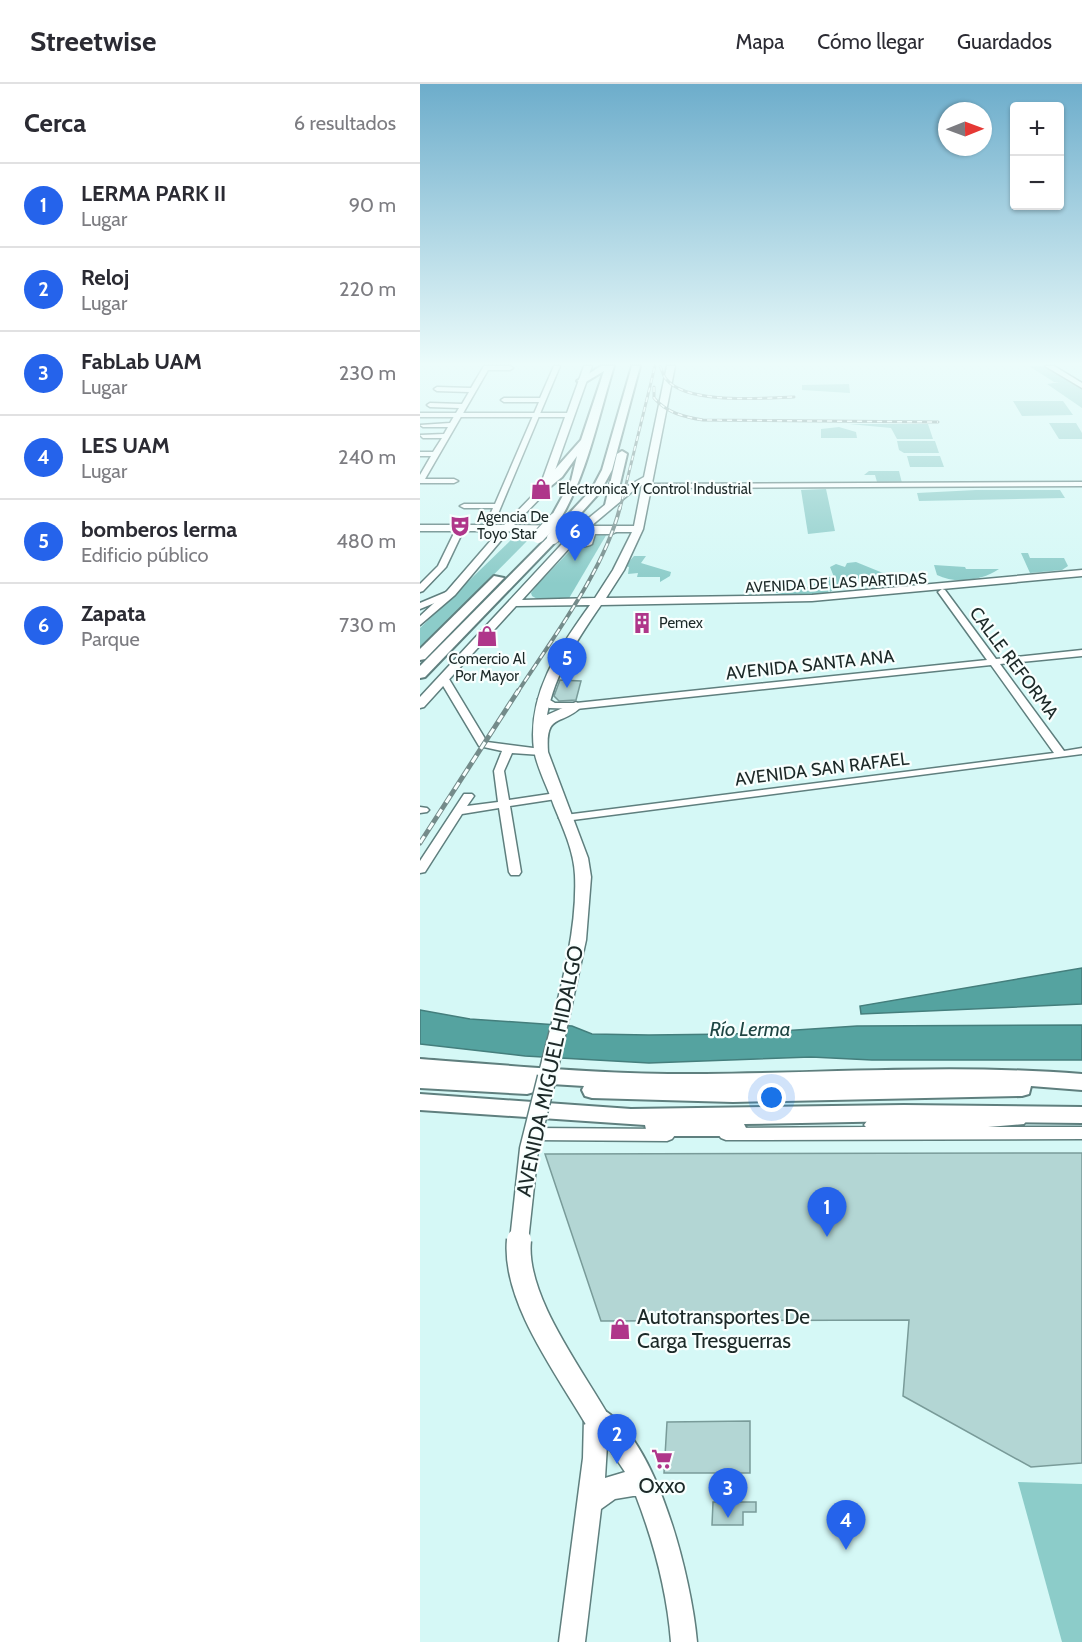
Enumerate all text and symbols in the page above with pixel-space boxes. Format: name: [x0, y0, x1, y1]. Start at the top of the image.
text: Streetwise: [30, 24, 156, 58]
text: Mapa: [736, 29, 784, 54]
text: Cómo llegar: [817, 29, 924, 54]
text: Guardados: [957, 29, 1052, 54]
north arrow: [938, 102, 992, 156]
map controls: [1010, 102, 1064, 210]
button: +: [1010, 102, 1064, 156]
text: Cerca: [24, 107, 86, 139]
text: 6 resultados: [294, 111, 396, 135]
button: −: [1010, 156, 1064, 210]
text: LERMA PARK II: [81, 180, 226, 207]
text: 1: [40, 193, 47, 217]
text: 90 m: [349, 193, 396, 217]
text: Lugar: [81, 207, 127, 231]
text: Reloj: [81, 264, 129, 291]
text: 2: [38, 277, 49, 301]
text: 220 m: [339, 277, 396, 301]
text: Lugar: [81, 291, 127, 315]
text: FabLab UAM: [81, 348, 202, 375]
text: 3: [38, 361, 49, 385]
text: 230 m: [339, 361, 396, 385]
text: Lugar: [81, 375, 127, 399]
text: LES UAM: [81, 432, 170, 459]
text: 4: [37, 445, 50, 469]
text: 240 m: [338, 445, 396, 469]
text: Lugar: [81, 459, 127, 483]
shop icon: Electronica Y Control Industrial: [529, 477, 553, 501]
place label: Electronica Y Control Industrial: [558, 480, 752, 498]
place label: Agencia De Toyo Star: [477, 508, 549, 543]
pin: 6: [556, 512, 594, 561]
theatre icon: Agencia De Toyo Star: [448, 514, 472, 538]
text: bomberos lerma: [81, 516, 237, 543]
text: 5: [38, 529, 49, 553]
text: 480 m: [336, 529, 396, 553]
text: Edificio público: [81, 543, 208, 567]
street label: AVENIDA DE LAS PARTIDAS: [745, 569, 927, 597]
text: Zapata: [81, 600, 146, 627]
street label: CALLE REFORMA: [965, 603, 1063, 723]
building icon: Pemex: [630, 611, 654, 635]
text: 6: [38, 613, 49, 637]
text: 730 m: [339, 613, 396, 637]
place label: Pemex: [659, 614, 703, 632]
shop icon: Comercio Al Por Mayor: [475, 624, 499, 648]
text: Parque: [81, 627, 140, 651]
pin: 5: [548, 638, 586, 688]
street label: AVENIDA SANTA ANA: [725, 645, 895, 685]
place label: Comercio Al Por Mayor: [449, 650, 526, 685]
street label: AVENIDA SAN RAFAEL: [734, 747, 910, 791]
street label: AVENIDA MIGUEL HIDALGO: [511, 943, 588, 1199]
water label: Río Lerma: [710, 1017, 790, 1041]
your location: [757, 1083, 786, 1112]
pin: 1: [808, 1188, 846, 1237]
place label: Autotransportes De Carga Tresguerras: [637, 1304, 810, 1353]
shop icon: Autotransportes De Carga Tresguerras: [608, 1317, 632, 1341]
pin: 2: [598, 1414, 636, 1464]
supermarket icon: Oxxo: [650, 1447, 674, 1471]
pin: 3: [708, 1468, 748, 1518]
place label: Oxxo: [638, 1473, 686, 1498]
pin: 4: [826, 1500, 866, 1550]

